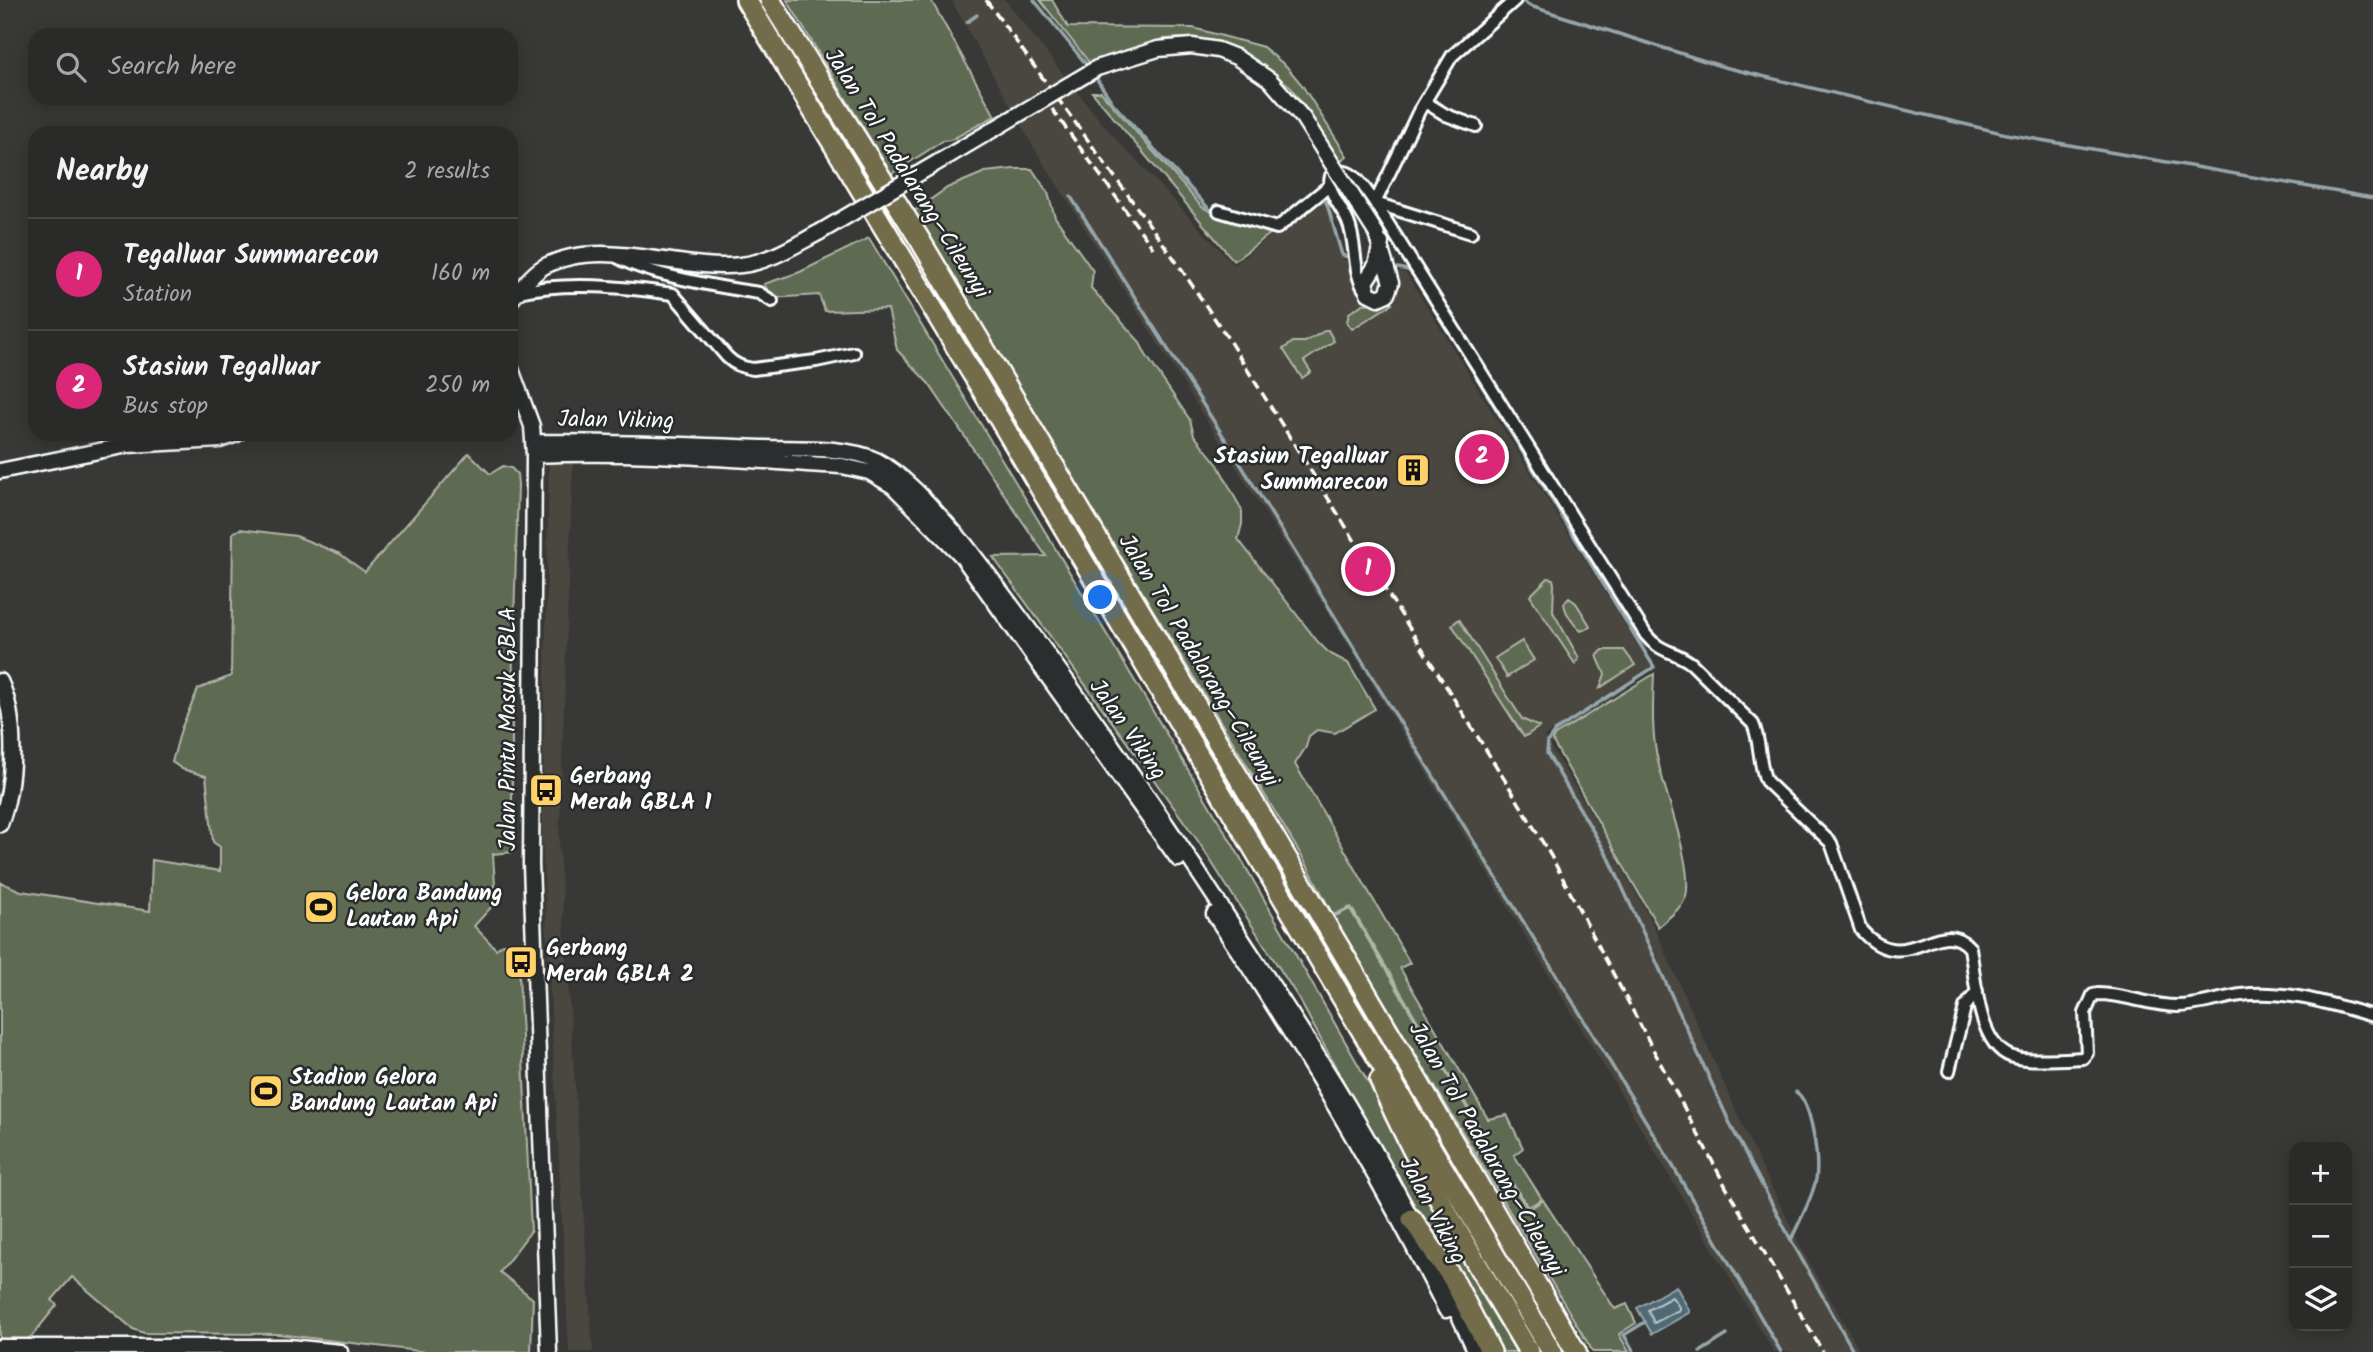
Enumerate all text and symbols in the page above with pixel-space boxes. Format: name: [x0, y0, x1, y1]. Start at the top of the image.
search box: [28, 28, 518, 105]
street label: Jalan Tol Padalarang–Cileunyi: [814, 42, 999, 308]
text: Search here: [108, 46, 236, 88]
icon: search: [52, 48, 90, 86]
text: Nearby: [56, 148, 148, 196]
text: 2 results: [404, 154, 490, 190]
text: Tegalluar Summarecon: [123, 235, 379, 277]
text: 1: [76, 256, 82, 292]
text: 160 m: [431, 256, 490, 292]
text: Station: [123, 277, 192, 313]
text: Stasiun Tegalluar: [123, 347, 320, 389]
text: 2: [72, 368, 86, 404]
text: 250 m: [425, 368, 490, 404]
text: Bus stop: [123, 389, 208, 425]
street label: Jalan Viking: [557, 402, 675, 440]
pin: 2: [1459, 431, 1505, 483]
place label: Stasiun Tegalluar Summarecon: [1214, 439, 1390, 501]
building icon: Stasiun Tegalluar Summarecon: [1394, 451, 1432, 489]
street label: Jalan Tol Padalarang–Cileunyi: [1108, 528, 1289, 796]
pin: 1: [1345, 543, 1391, 595]
your location: [1083, 580, 1117, 614]
street label: Jalan Pintu Masuk GBLA: [491, 607, 527, 851]
street label: Jalan Viking: [1079, 672, 1175, 788]
place label: Gerbang Merah GBLA 1: [570, 759, 711, 821]
bus stop icon: Gerbang Merah GBLA 1: [527, 771, 565, 809]
place label: Gelora Bandung Lautan Api: [346, 876, 503, 938]
sports icon: Gelora Bandung Lautan Api: [302, 888, 340, 926]
place label: Gerbang Merah GBLA 2: [546, 931, 694, 993]
bus stop icon: Gerbang Merah GBLA 2: [502, 943, 540, 981]
street label: Jalan Tol Padalarang–Cileunyi: [1398, 1016, 1575, 1286]
place label: Stadion Gelora Bandung Lautan Api: [290, 1060, 498, 1122]
sports icon: Stadion Gelora Bandung Lautan Api: [247, 1072, 285, 1110]
map controls: [2289, 1142, 2352, 1331]
button: +: [2289, 1142, 2352, 1205]
street label: Jalan Viking: [1389, 1151, 1475, 1271]
button: −: [2289, 1205, 2352, 1268]
button: layers: [2289, 1268, 2352, 1331]

